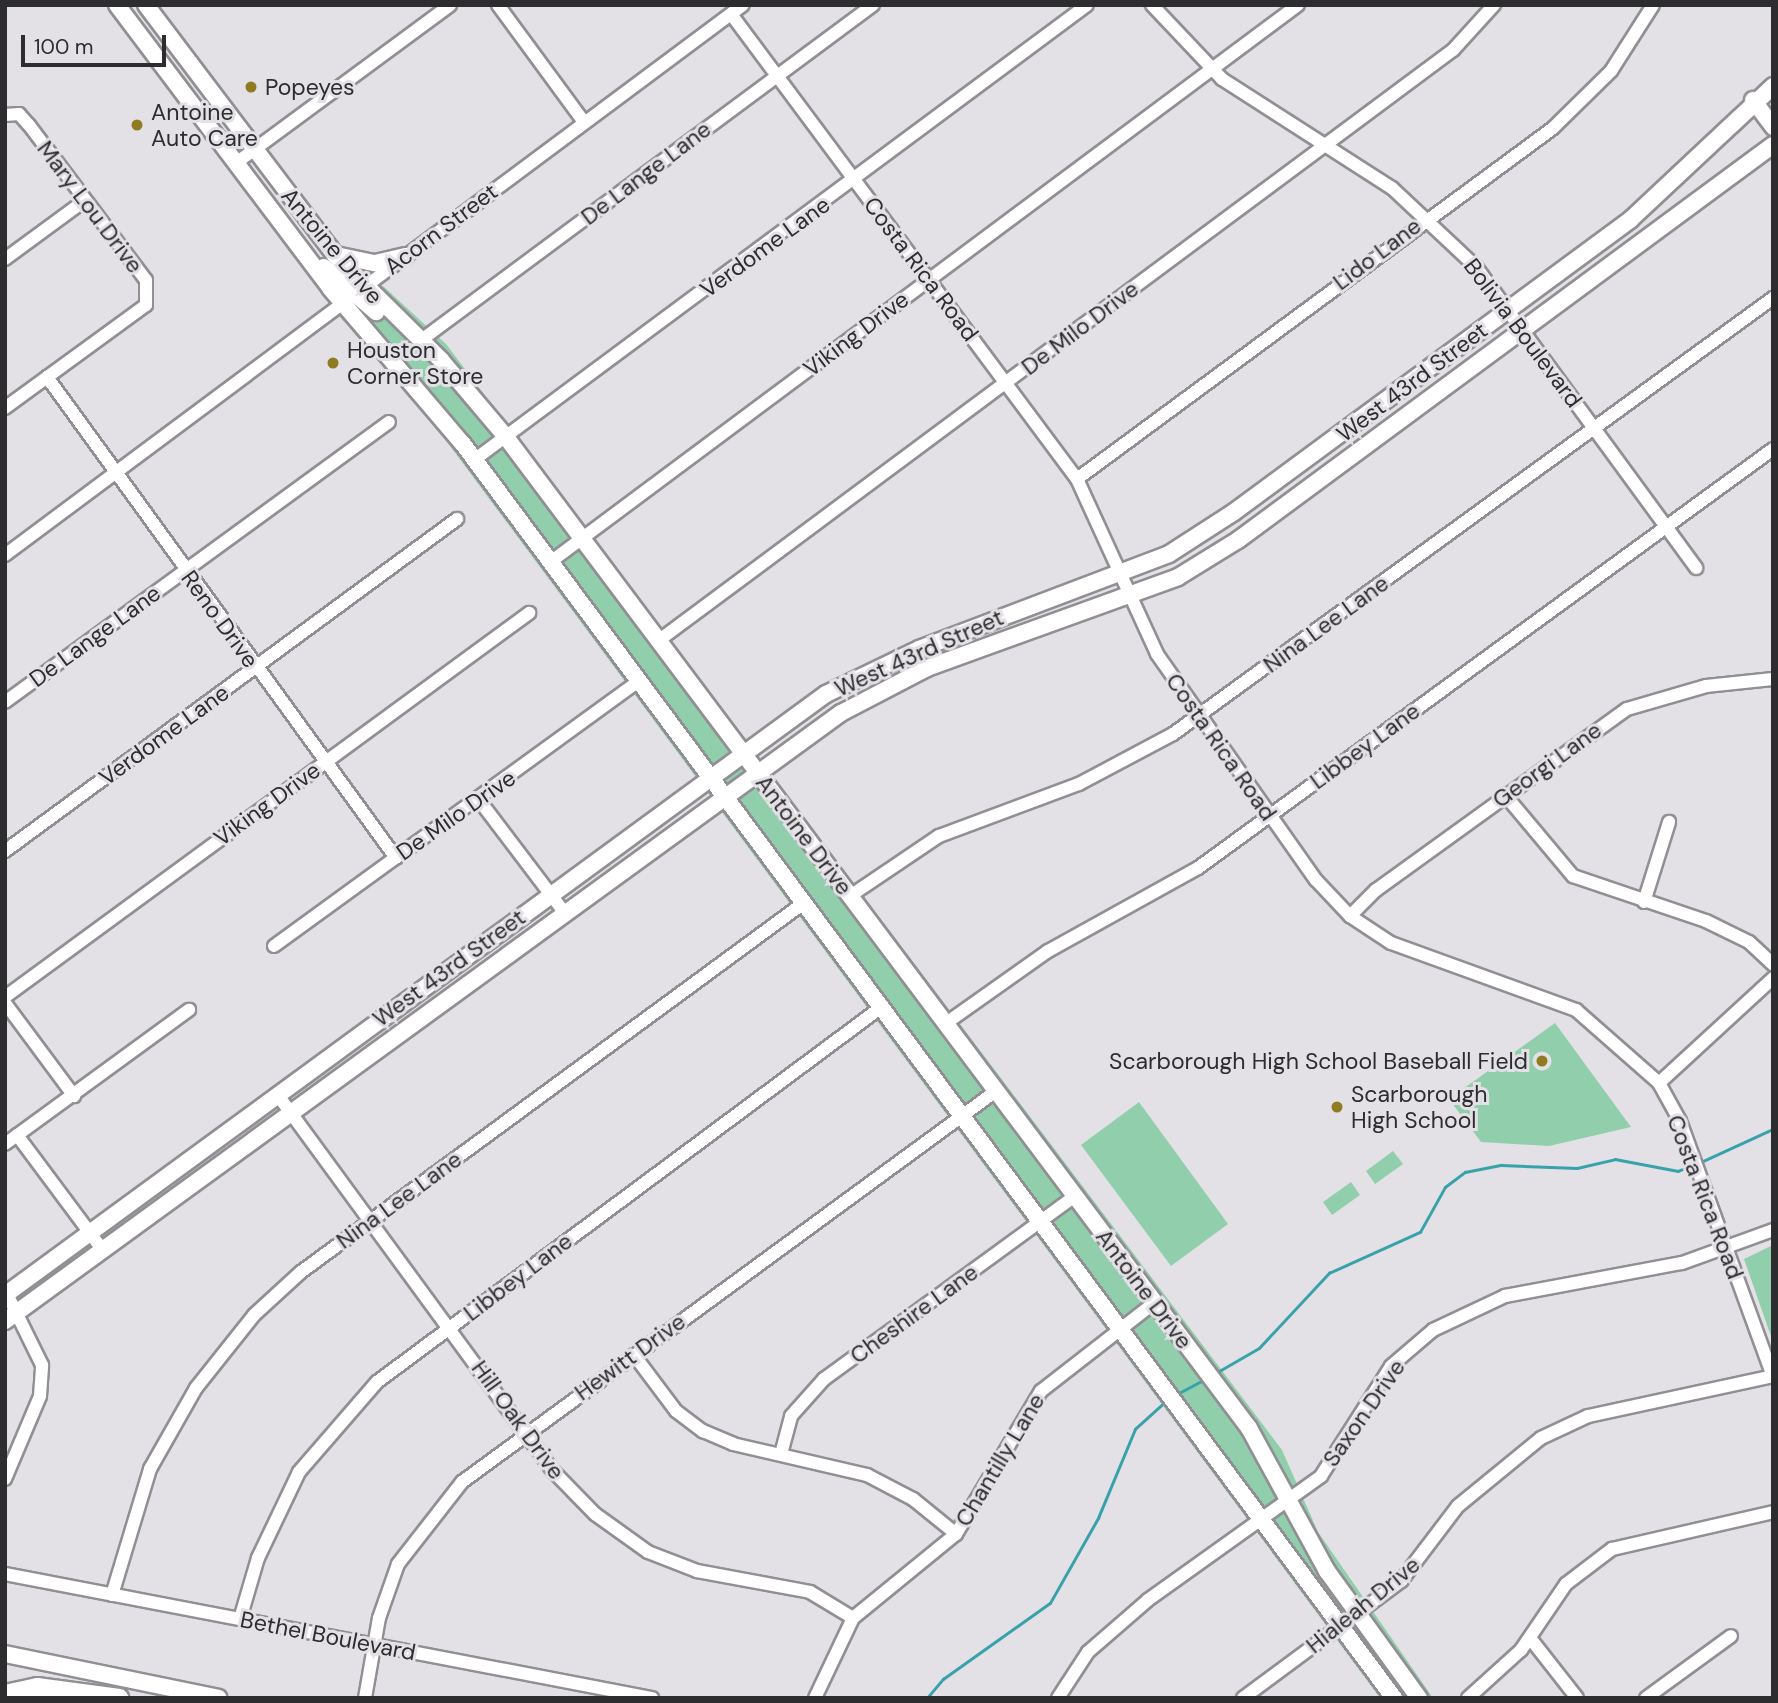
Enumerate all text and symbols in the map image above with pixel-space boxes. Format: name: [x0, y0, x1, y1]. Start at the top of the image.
scale bar: [24, 21, 170, 65]
text: 100 m: [34, 33, 94, 61]
place label: Popeyes: [265, 73, 355, 101]
marker: Popeyes: [243, 79, 259, 95]
place label: Antoine Auto Care: [151, 98, 258, 152]
street label: De Lange Lane: [576, 115, 716, 231]
marker: Antoine Auto Care: [129, 117, 145, 133]
street label: Mary Lou Drive: [31, 135, 149, 279]
street label: Acorn Street: [379, 178, 503, 280]
street label: Antoine Drive: [275, 182, 389, 310]
street label: Verdome Lane: [695, 191, 835, 303]
street label: Costa Rica Road: [858, 191, 984, 347]
street label: Lido Lane: [1328, 212, 1426, 296]
street label: Bolivia Boulevard: [1458, 253, 1588, 413]
street label: De Milo Drive: [1016, 275, 1144, 381]
street label: Viking Drive: [798, 285, 914, 383]
street label: West 43rd Street: [1331, 316, 1493, 448]
place label: Houston Corner Store: [347, 336, 483, 390]
marker: Houston Corner Store: [325, 355, 341, 371]
street label: Reno Drive: [175, 565, 265, 673]
street label: Nina Lee Lane: [1258, 569, 1394, 679]
street label: De Lange Lane: [24, 579, 166, 693]
street label: West 43rd Street: [830, 603, 1008, 703]
street label: Costa Rica Road: [1160, 668, 1282, 826]
street label: Verdome Lane: [94, 679, 234, 791]
street label: Libbey Lane: [1305, 697, 1425, 795]
street label: Georgi Lane: [1487, 716, 1607, 814]
street label: Viking Drive: [208, 756, 326, 852]
street label: De Milo Drive: [391, 764, 521, 866]
street label: Antoine Drive: [750, 770, 858, 900]
street label: West 43rd Street: [367, 903, 531, 1033]
place label: Scarborough High School Baseball Field: [1109, 1047, 1528, 1075]
marker: Scarborough High School Baseball Field: [1534, 1053, 1550, 1069]
place label: Scarborough High School: [1351, 1080, 1488, 1134]
marker: Scarborough High School: [1329, 1099, 1345, 1115]
street label: Costa Rica Road: [1661, 1111, 1749, 1283]
street label: Nina Lee Lane: [331, 1145, 467, 1255]
street label: Antoine Drive: [1090, 1224, 1198, 1354]
street label: Libbey Lane: [458, 1227, 578, 1327]
street label: Cheshire Lane: [845, 1258, 983, 1370]
street label: Hewitt Drive: [569, 1308, 691, 1406]
street label: Saxon Drive: [1317, 1354, 1411, 1472]
street label: Hill Oak Drive: [466, 1355, 570, 1485]
street label: Chantilly Lane: [950, 1389, 1050, 1531]
street label: Hialeah Drive: [1301, 1551, 1425, 1659]
street label: Bethel Boulevard: [238, 1605, 418, 1667]

